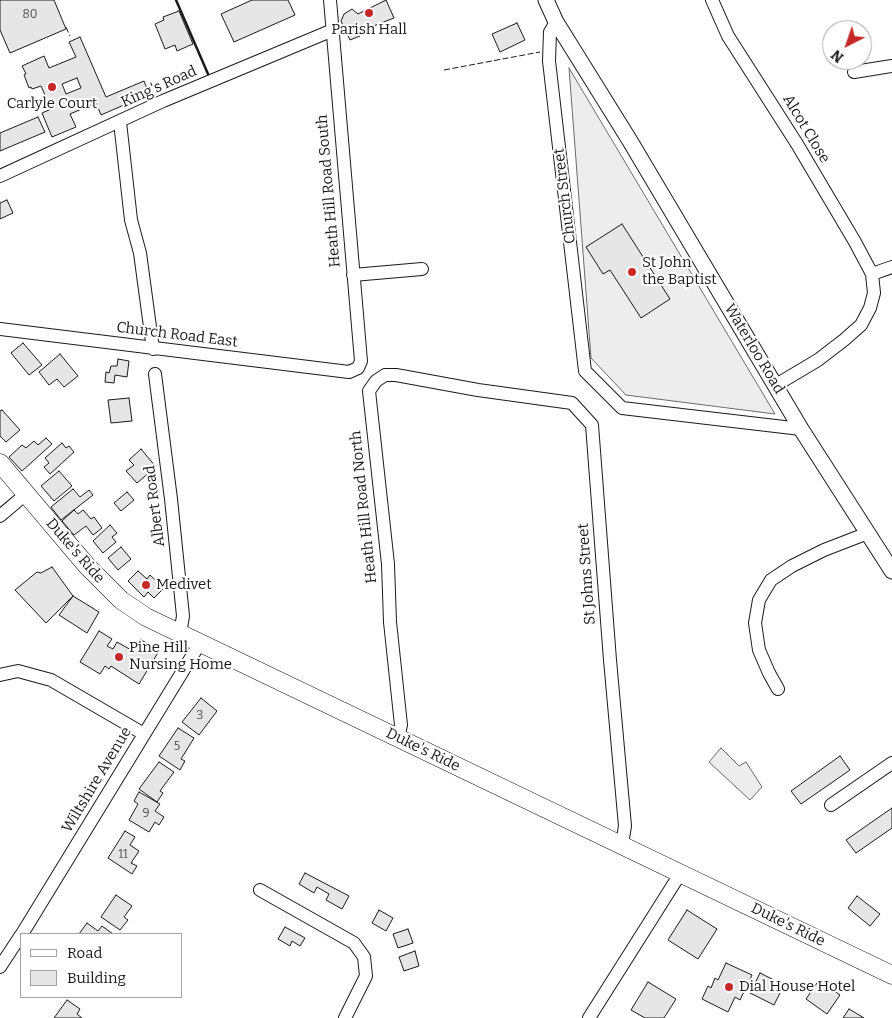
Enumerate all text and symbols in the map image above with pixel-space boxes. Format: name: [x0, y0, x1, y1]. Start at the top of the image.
marker: Parish Hall: [363, 7, 375, 19]
house number: 80: [23, 8, 37, 22]
north arrow: [822, 20, 872, 70]
place label: Parish Hall: [331, 21, 407, 39]
text: N: [828, 46, 847, 66]
street label: King's Road: [118, 62, 200, 112]
marker: Carlyle Court: [46, 81, 58, 93]
street label: Alcot Close: [779, 91, 833, 167]
place label: Carlyle Court: [7, 95, 97, 113]
street label: Heath Hill Road South: [313, 114, 345, 268]
street label: Church Street: [550, 147, 580, 245]
place label: St John the Baptist: [642, 254, 717, 289]
marker: St John the Baptist: [626, 266, 638, 278]
street label: Waterloo Road: [720, 301, 788, 397]
street label: Church Road East: [115, 319, 239, 351]
street label: Heath Hill Road North: [347, 430, 381, 584]
street label: Albert Road: [141, 464, 169, 548]
street label: Duke's Ride: [42, 515, 108, 587]
street label: St Johns Street: [574, 523, 600, 625]
place label: Medivet: [156, 576, 212, 594]
marker: Medivet: [140, 579, 152, 591]
place label: Pine Hill Nursing Home: [129, 639, 232, 674]
marker: Pine Hill Nursing Home: [113, 651, 125, 663]
house number: 3: [197, 709, 203, 723]
street label: Wiltshire Avenue: [58, 724, 136, 836]
street label: Duke's Ride: [383, 724, 463, 776]
house number: 5: [174, 740, 180, 754]
house number: 9: [142, 807, 150, 821]
house number: 11: [118, 848, 128, 862]
street label: Duke's Ride: [748, 899, 828, 951]
legend: [20, 933, 182, 998]
text: Road: [67, 944, 102, 962]
text: Building: [67, 969, 126, 987]
place label: Dial House Hotel: [739, 978, 855, 996]
marker: Dial House Hotel: [723, 981, 735, 993]

